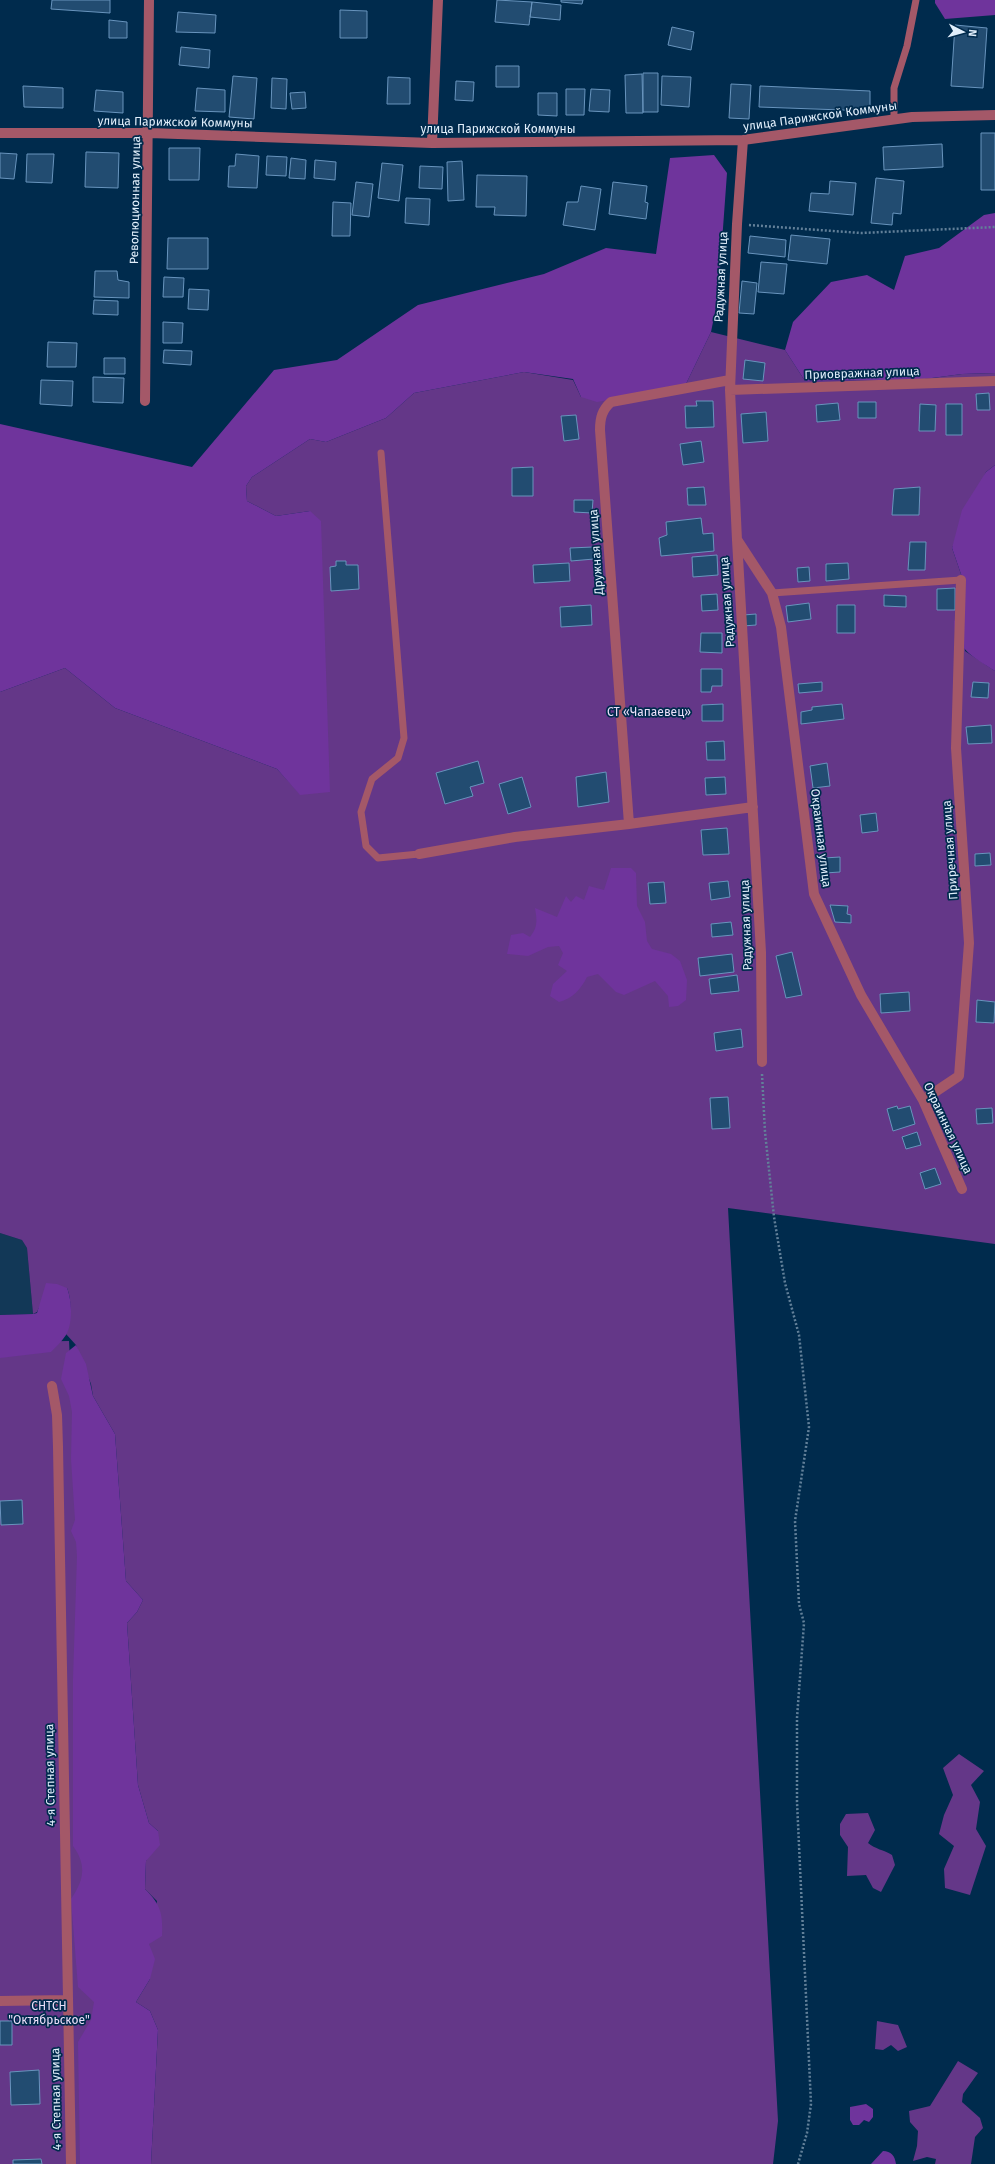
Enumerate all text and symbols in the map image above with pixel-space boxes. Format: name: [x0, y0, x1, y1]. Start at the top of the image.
north arrow: [943, 12, 983, 52]
text: N: [966, 29, 979, 37]
street label: улица Парижской Коммуны: [742, 98, 898, 134]
street label: улица Парижской Коммуны: [97, 114, 253, 130]
street label: улица Парижской Коммуны: [420, 122, 576, 136]
street label: Революционная улица: [127, 136, 143, 264]
street label: Радужная улица: [712, 231, 730, 323]
street label: Приовражная улица: [804, 364, 920, 382]
street label: Дружная улица: [586, 509, 606, 596]
street label: Радужная улица: [717, 556, 737, 648]
park label: СТ «Чапаевец»: [607, 705, 691, 719]
street label: Окраинная улица: [808, 788, 834, 888]
street label: Приречная улица: [940, 800, 960, 900]
street label: Радужная улица: [737, 879, 755, 971]
street label: Окраинная улица: [921, 1080, 975, 1176]
street label: 4-я Степная улица: [42, 1724, 58, 1826]
park label: СНТСН "Октябрьское": [8, 1999, 90, 2027]
street label: 4-я Степная улица: [48, 2048, 64, 2150]

